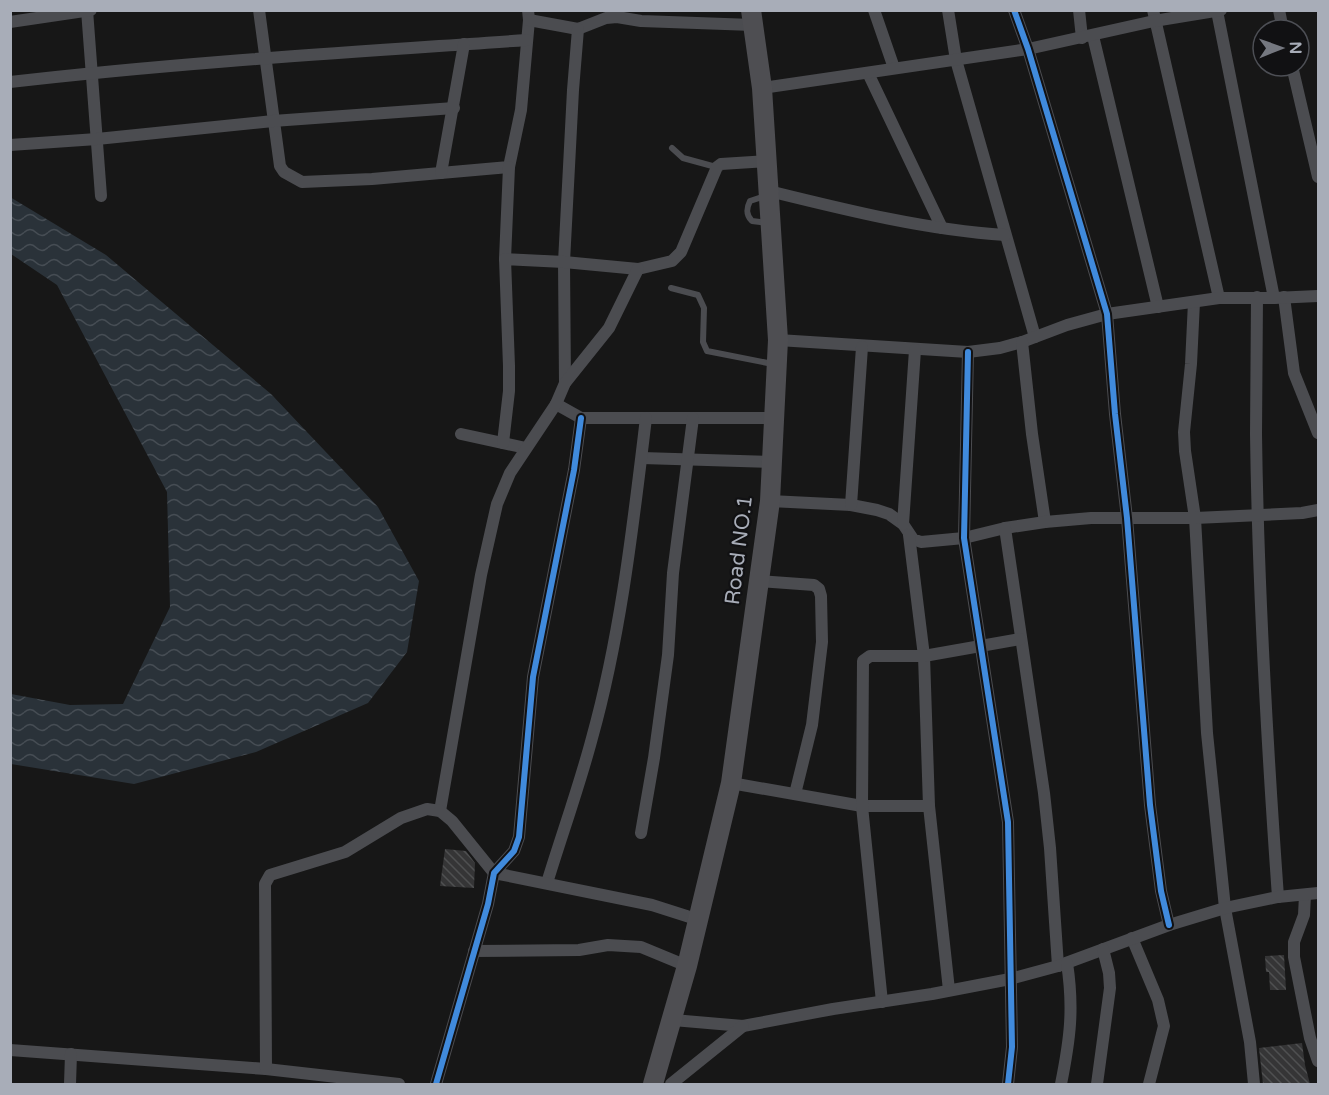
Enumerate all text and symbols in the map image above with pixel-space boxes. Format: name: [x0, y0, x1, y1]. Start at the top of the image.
north arrow: [1251, 18, 1311, 78]
text: N: [1285, 41, 1305, 54]
street label: Road NO.1: [720, 494, 758, 606]

